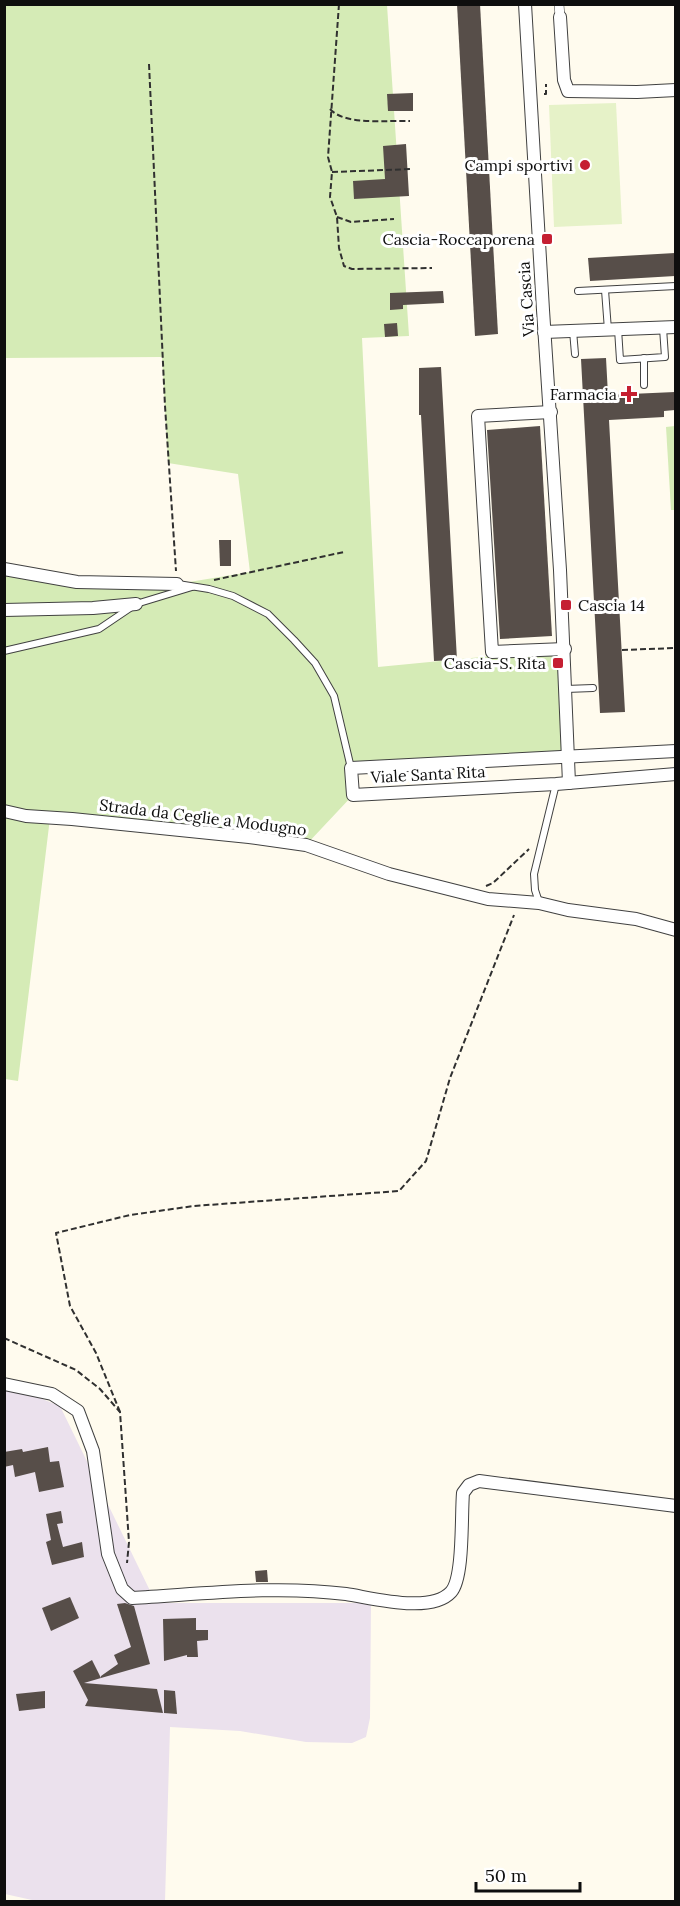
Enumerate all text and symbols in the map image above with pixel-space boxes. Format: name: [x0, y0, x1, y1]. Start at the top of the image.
place label: Campi sportivi: [464, 155, 573, 175]
marker: Campi sportivi: [578, 158, 592, 172]
place label: Cascia-Roccaporena: [382, 229, 535, 249]
marker: Cascia-Roccaporena: [540, 232, 554, 246]
street label: Via Cascia: [513, 261, 539, 338]
place label: Farmacia: [550, 384, 617, 404]
marker: Farmacia: [622, 387, 636, 401]
place label: Cascia 14: [578, 595, 645, 615]
marker: Cascia 14: [559, 598, 573, 612]
place label: Cascia-S. Rita: [444, 653, 546, 673]
marker: Cascia-S. Rita: [551, 656, 565, 670]
street label: Viale Santa Rita: [369, 761, 486, 787]
street label: Strada da Ceglie a Modugno: [98, 794, 308, 840]
scale bar: [476, 1855, 580, 1893]
text: 50 m: [485, 1864, 527, 1887]

